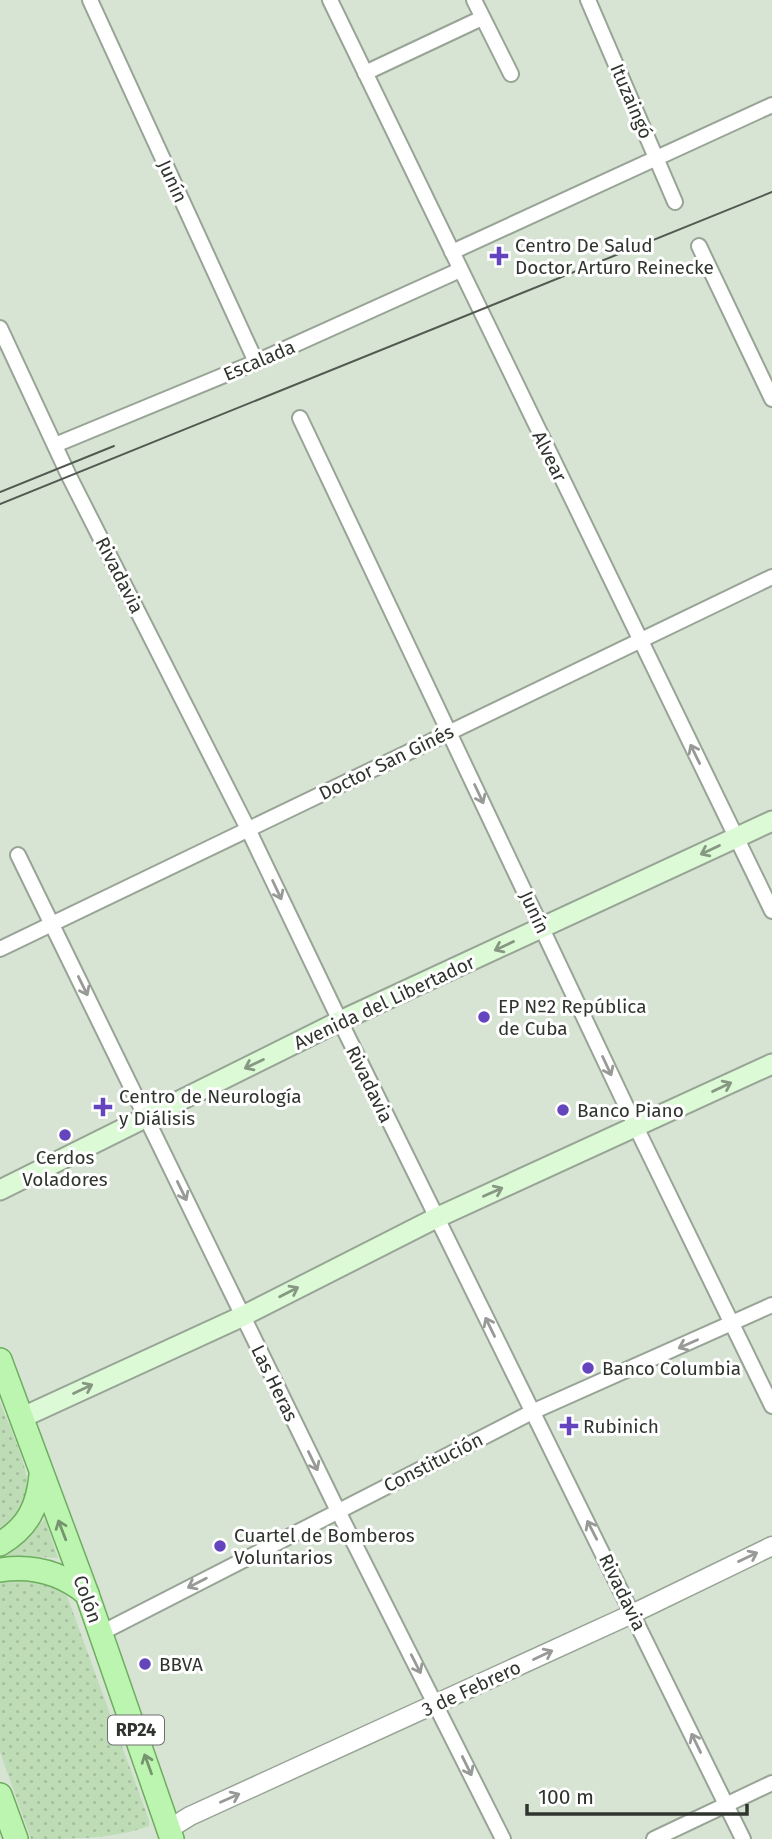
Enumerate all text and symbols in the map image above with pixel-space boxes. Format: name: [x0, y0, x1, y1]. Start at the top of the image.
street label: Ituzaingó: [606, 60, 658, 142]
street label: Junín: [153, 156, 192, 206]
place label: Centro De Salud Doctor Arturo Reinecke: [515, 234, 714, 279]
marker: Centro De Salud Doctor Arturo Reinecke: [489, 246, 509, 266]
street label: Escalada: [220, 335, 298, 386]
street label: Alvear: [528, 427, 572, 486]
street label: Rivadavia: [91, 533, 149, 617]
street label: Doctor San Ginés: [315, 720, 457, 805]
one-way arrow: [688, 744, 702, 765]
one-way arrow: [473, 783, 486, 804]
one-way arrow: [700, 843, 721, 857]
one-way arrow: [272, 880, 285, 901]
street label: Junín: [515, 887, 554, 937]
one-way arrow: [494, 940, 515, 953]
street label: Avenida del Libertador: [290, 950, 479, 1054]
one-way arrow: [76, 975, 90, 996]
place label: EP Nº2 República de Cuba: [498, 995, 647, 1040]
marker: EP Nº2 República de Cuba: [476, 1009, 492, 1025]
street label: Rivadavia: [341, 1042, 398, 1126]
one-way arrow: [601, 1055, 614, 1076]
one-way arrow: [244, 1057, 265, 1071]
one-way arrow: [712, 1080, 733, 1093]
place label: Centro de Neurología y Diálisis: [119, 1085, 302, 1130]
marker: Centro de Neurología y Diálisis: [93, 1097, 113, 1117]
place label: Banco Piano: [577, 1099, 684, 1122]
marker: Banco Piano: [555, 1102, 571, 1118]
marker: Cerdos Voladores: [57, 1127, 73, 1143]
place label: Cerdos Voladores: [22, 1146, 108, 1191]
one-way arrow: [175, 1180, 189, 1201]
one-way arrow: [482, 1185, 503, 1198]
one-way arrow: [278, 1285, 299, 1299]
one-way arrow: [483, 1317, 497, 1338]
one-way arrow: [677, 1338, 699, 1351]
street label: Las Heras: [246, 1341, 303, 1425]
place label: Banco Columbia: [602, 1357, 741, 1380]
marker: Banco Columbia: [580, 1360, 596, 1376]
one-way arrow: [72, 1382, 93, 1395]
place label: Rubinich: [583, 1415, 659, 1438]
marker: Rubinich: [561, 1418, 577, 1434]
street label: Constitución: [380, 1428, 487, 1497]
one-way arrow: [307, 1450, 321, 1471]
one-way arrow: [55, 1520, 68, 1542]
one-way arrow: [585, 1520, 599, 1541]
place label: Cuartel de Bomberos Voluntarios: [234, 1524, 415, 1569]
marker: Cuartel de Bomberos Voluntarios: [212, 1538, 228, 1554]
street label: Rivadavia: [594, 1550, 651, 1634]
one-way arrow: [737, 1550, 758, 1564]
street label: Colón: [68, 1572, 107, 1626]
one-way arrow: [187, 1577, 208, 1591]
one-way arrow: [532, 1648, 553, 1661]
place label: BBVA: [159, 1653, 203, 1676]
one-way arrow: [409, 1654, 423, 1674]
marker: BBVA: [137, 1656, 153, 1672]
street label: 3 de Febrero: [418, 1656, 524, 1721]
road number: RP24: [108, 1716, 164, 1744]
one-way arrow: [689, 1733, 703, 1754]
one-way arrow: [141, 1754, 153, 1776]
one-way arrow: [460, 1755, 474, 1776]
scale bar: [527, 1772, 748, 1816]
text: 100 m: [538, 1784, 594, 1810]
one-way arrow: [219, 1791, 240, 1804]

